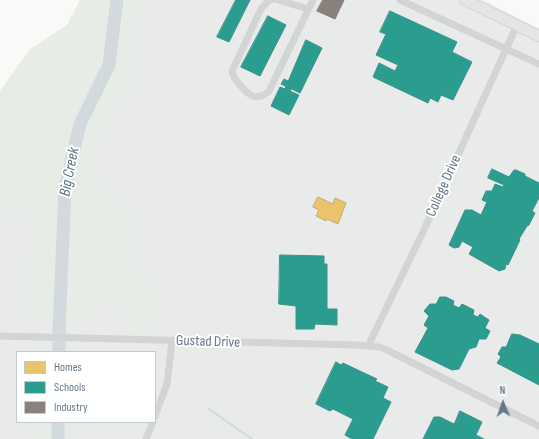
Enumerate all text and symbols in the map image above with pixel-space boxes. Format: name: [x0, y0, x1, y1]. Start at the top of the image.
water label: Big Creek: [56, 146, 84, 198]
street label: College Drive: [422, 152, 466, 220]
street label: Gustad Drive: [176, 332, 240, 352]
legend: [16, 351, 156, 423]
text: Homes: [54, 360, 82, 375]
text: Schools: [54, 380, 86, 395]
north arrow: [483, 383, 523, 423]
text: N: [499, 384, 506, 397]
text: Industry: [54, 400, 88, 415]

